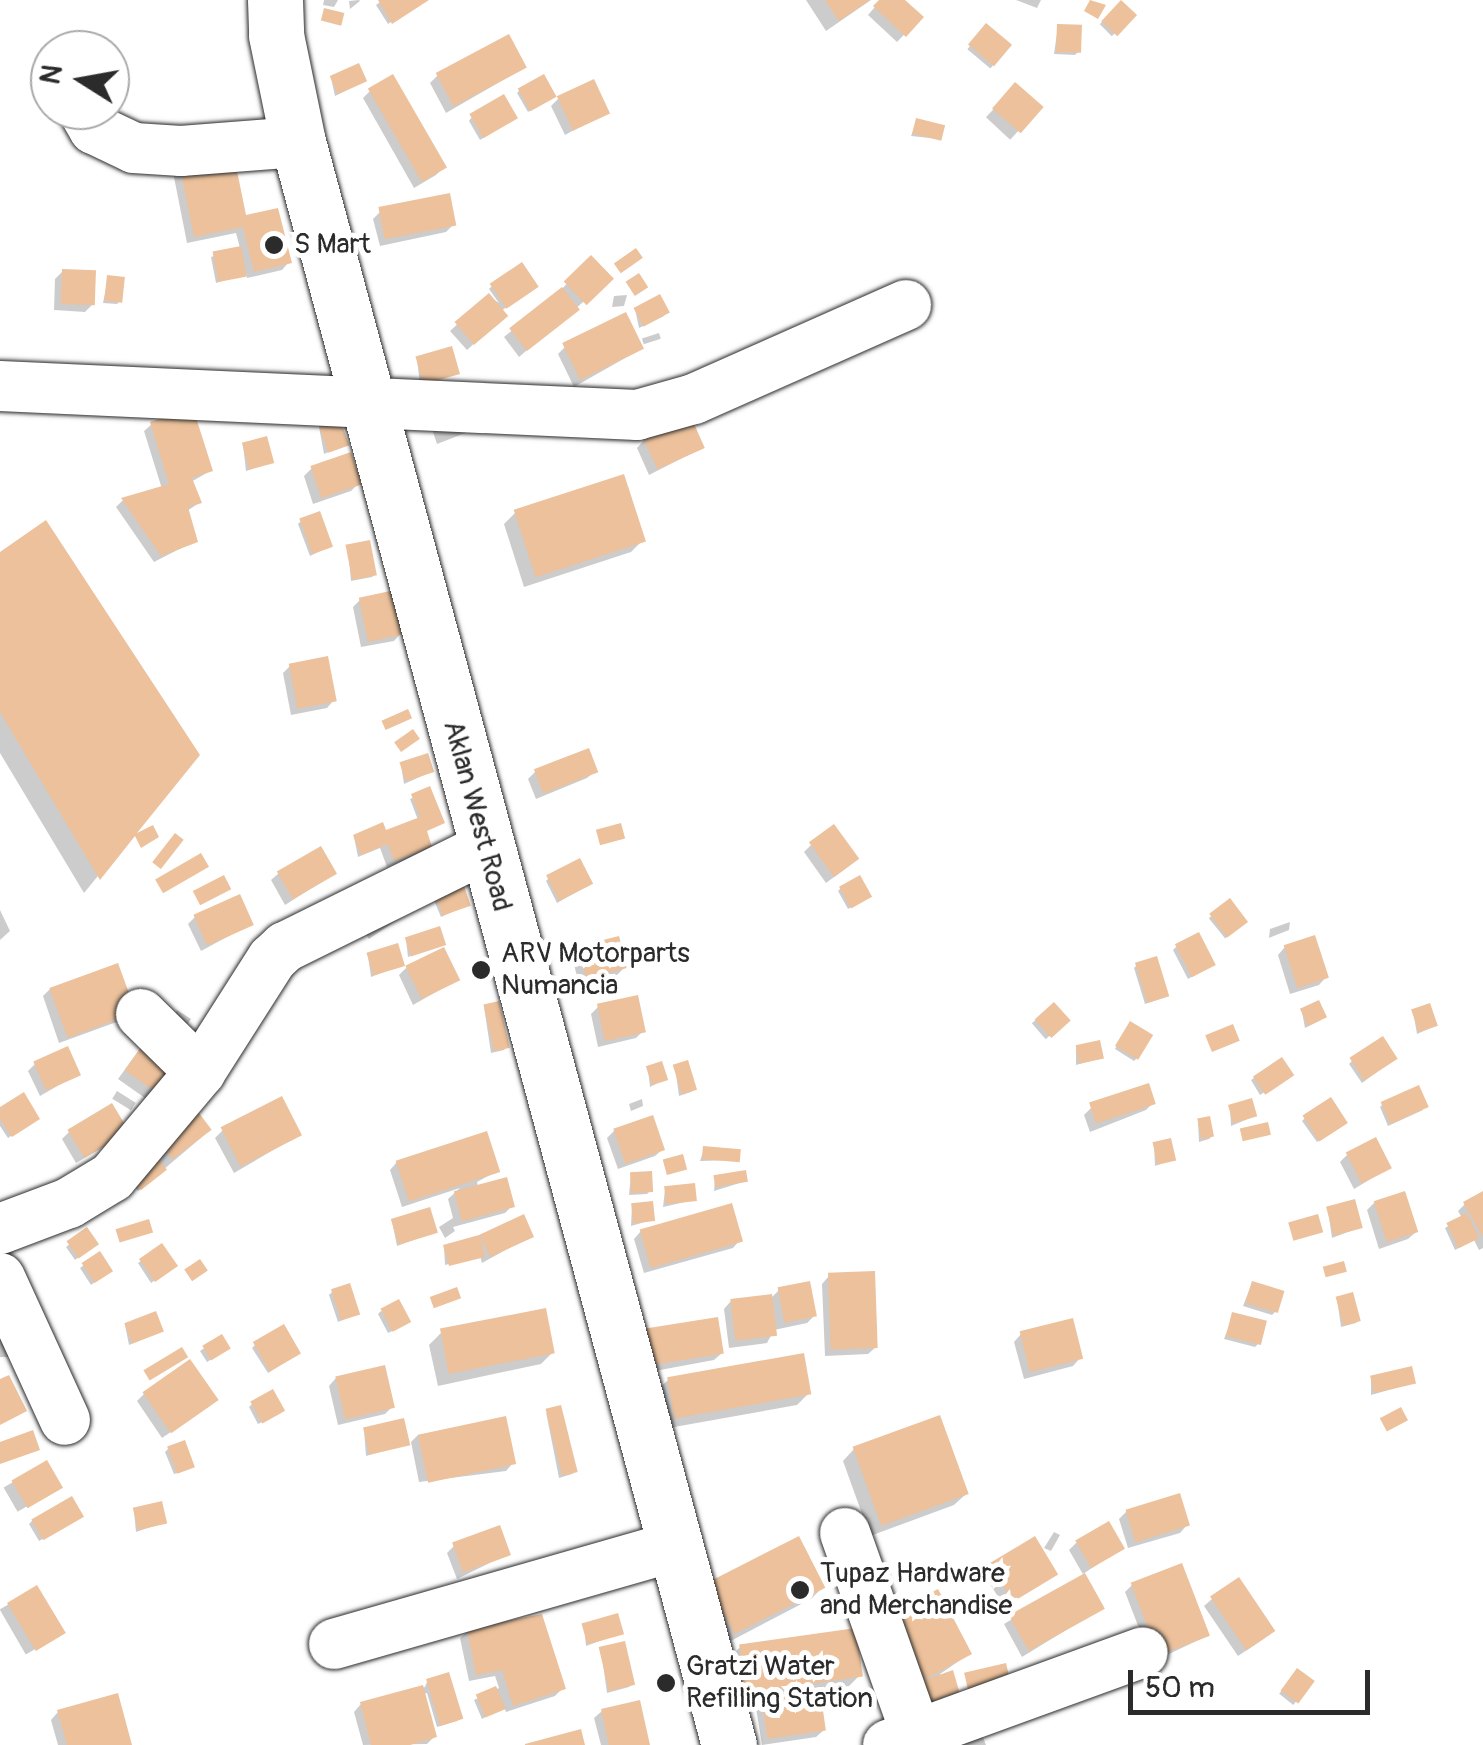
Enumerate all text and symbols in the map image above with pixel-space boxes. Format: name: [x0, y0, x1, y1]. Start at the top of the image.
north arrow: [30, 30, 130, 130]
text: N: [33, 62, 71, 87]
place label: S Mart: [294, 228, 371, 262]
marker: S Mart: [263, 234, 285, 256]
street label: Aklan West Road: [435, 717, 519, 915]
place label: ARV Motorparts Numancia: [501, 937, 690, 1003]
marker: ARV Motorparts Numancia: [470, 959, 492, 981]
place label: Tupaz Hardware and Merchandise: [820, 1557, 1012, 1623]
marker: Tupaz Hardware and Merchandise: [789, 1579, 811, 1601]
place label: Gratzi Water Refilling Station: [686, 1650, 873, 1716]
scale bar: [1133, 1650, 1376, 1712]
text: 50 m: [1145, 1669, 1215, 1706]
marker: Gratzi Water Refilling Station: [655, 1672, 677, 1694]

